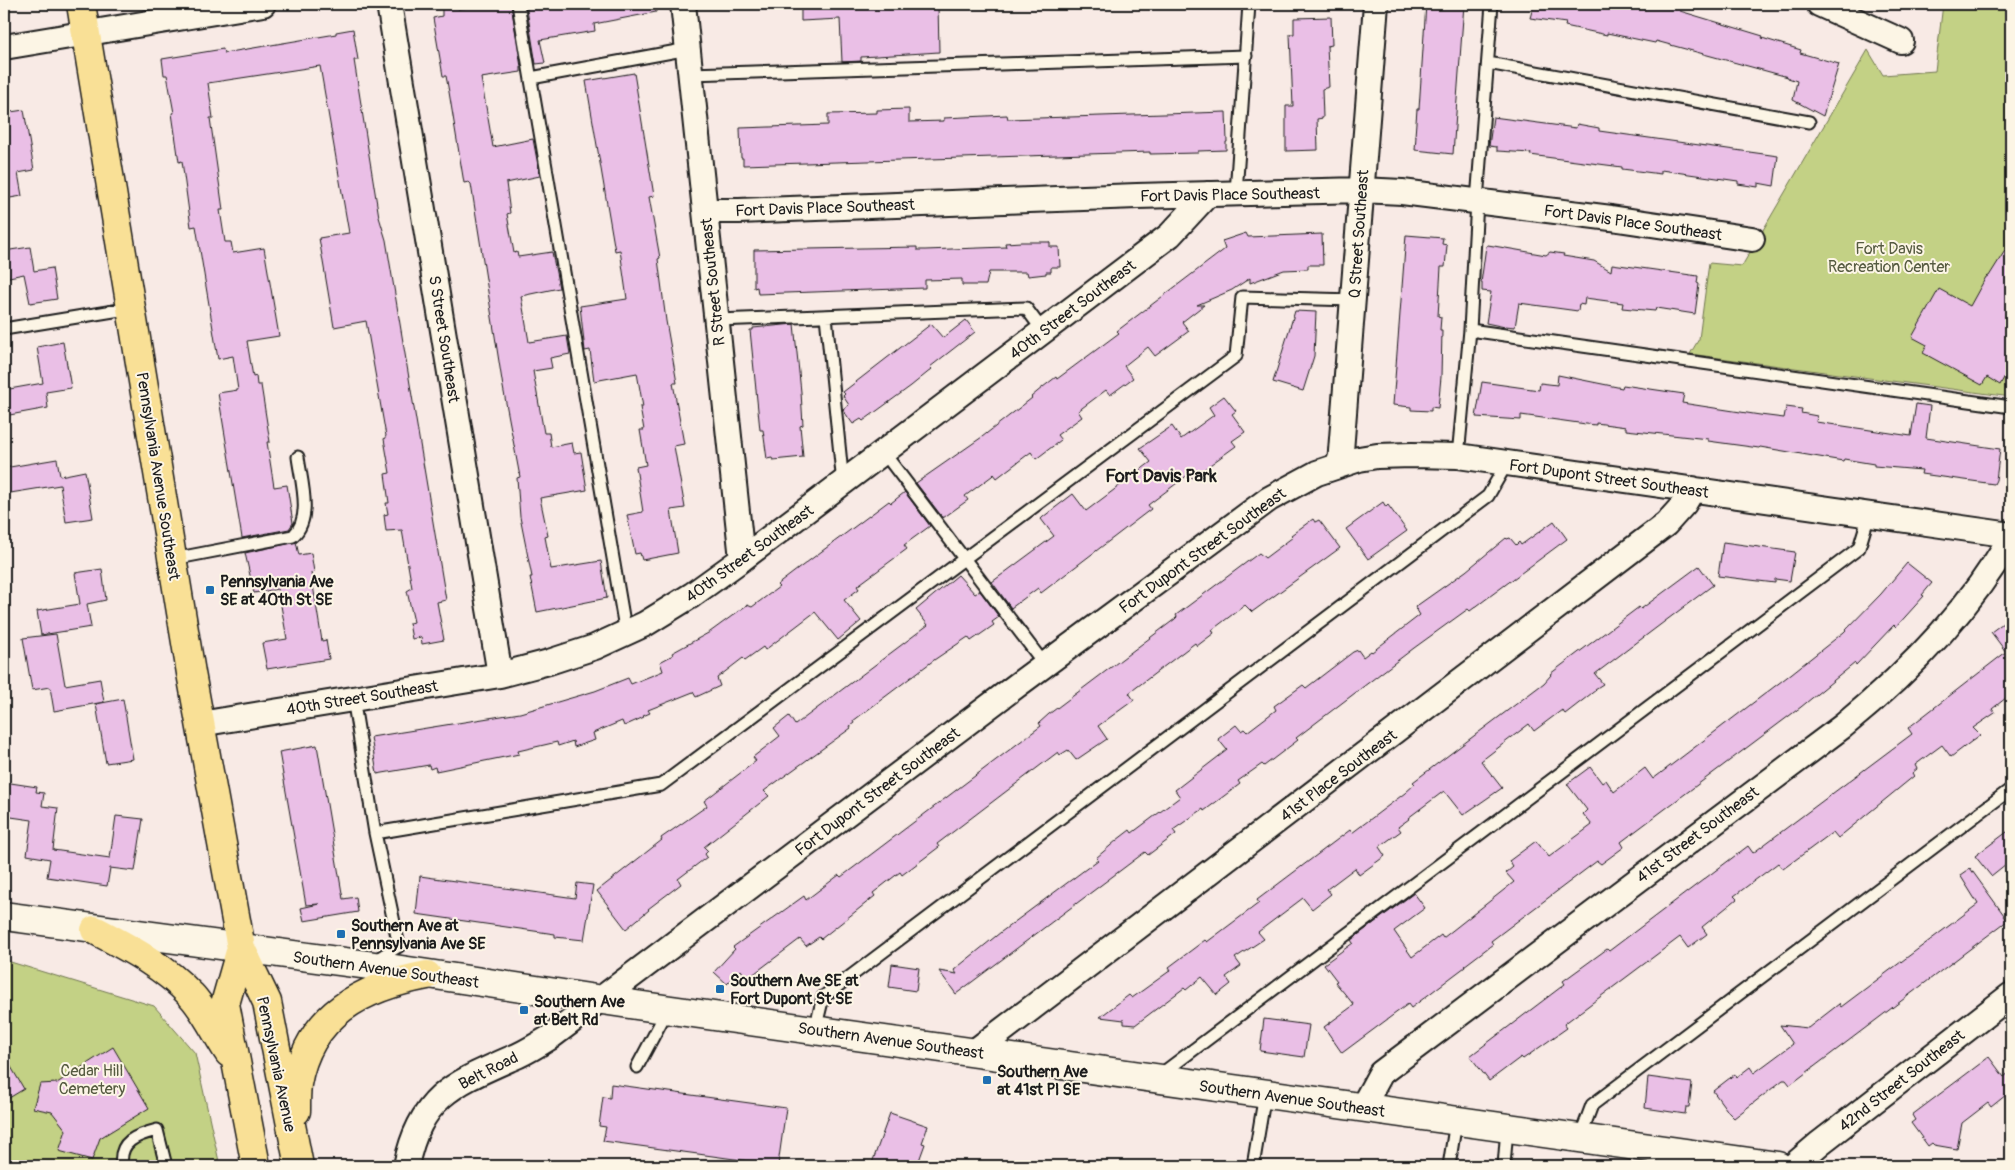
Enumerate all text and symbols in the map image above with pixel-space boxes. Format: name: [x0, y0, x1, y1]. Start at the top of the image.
street label: Q Street Southeast: [1345, 169, 1374, 299]
street label: Fort Davis Place Southeast: [1140, 183, 1321, 207]
street label: Fort Davis Place Southeast: [735, 195, 916, 221]
street label: Fort Davis Place Southeast: [1543, 201, 1724, 245]
street label: R Street Southeast: [696, 216, 730, 347]
park label: Fort Davis Recreation Center: [1828, 239, 1950, 277]
street label: 40th Street Southeast: [1005, 255, 1140, 364]
street label: S Street Southeast: [424, 274, 464, 405]
street label: Pennsylvania Avenue Southeast: [132, 371, 184, 582]
street label: Fort Dupont Street Southeast: [1508, 455, 1710, 503]
district label: Fort Davis Park: [1105, 465, 1217, 488]
street label: Fort Dupont Street Southeast: [1115, 483, 1290, 618]
street label: 40th Street Southeast: [682, 500, 818, 607]
place label: Pennsylvania Ave SE at 40th St SE: [220, 572, 335, 610]
marker: Pennsylvania Ave SE at 40th St SE: [204, 584, 216, 596]
street label: 40th Street Southeast: [285, 676, 440, 720]
street label: Fort Dupont Street Southeast: [791, 723, 964, 860]
street label: 41st Place Southeast: [1276, 725, 1401, 826]
street label: 41st Street Southeast: [1632, 782, 1763, 887]
place label: Southern Ave at Pennsylvania Ave SE: [351, 916, 486, 954]
marker: Southern Ave at Pennsylvania Ave SE: [335, 928, 347, 940]
street label: Southern Avenue Southeast: [292, 947, 481, 993]
place label: Southern Ave SE at Fort Dupont St SE: [730, 971, 859, 1009]
marker: Southern Ave SE at Fort Dupont St SE: [714, 983, 726, 995]
place label: Southern Ave at Belt Rd: [534, 992, 626, 1030]
street label: Pennsylvania Avenue: [252, 995, 300, 1134]
marker: Southern Ave at Belt Rd: [518, 1004, 530, 1016]
street label: Southern Avenue Southeast: [797, 1018, 986, 1064]
street label: 42nd Street Southeast: [1835, 1025, 1969, 1136]
street label: Belt Road: [455, 1047, 521, 1094]
park label: Cedar Hill Cemetery: [59, 1061, 125, 1099]
place label: Southern Ave at 41st Pl SE: [997, 1062, 1089, 1100]
marker: Southern Ave at 41st Pl SE: [981, 1074, 993, 1086]
street label: Southern Avenue Southeast: [1198, 1076, 1387, 1122]

